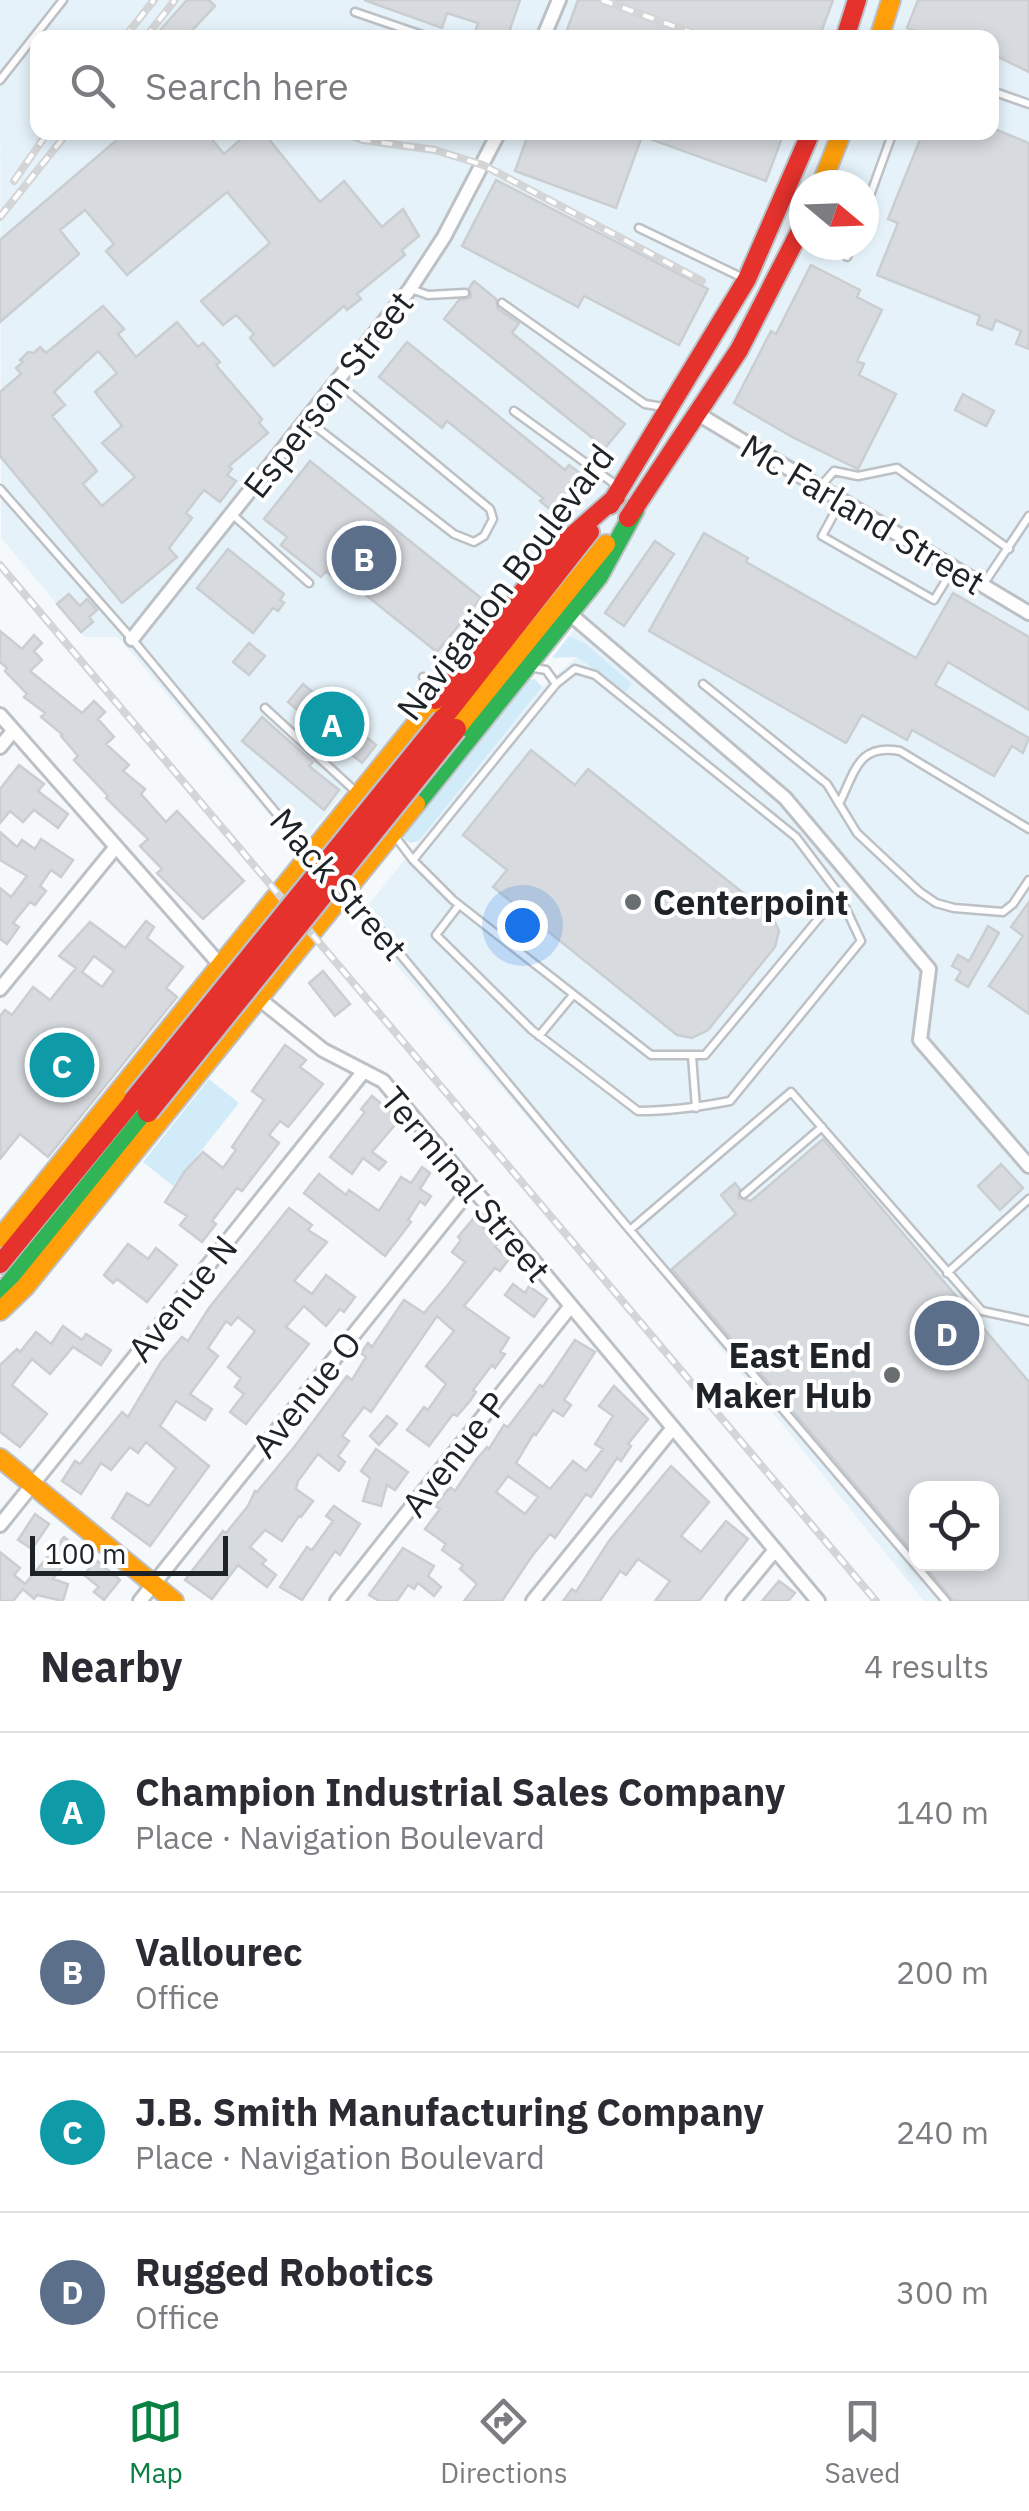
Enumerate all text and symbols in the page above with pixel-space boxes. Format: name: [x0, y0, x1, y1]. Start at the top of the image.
search box: [30, 30, 999, 140]
icon: search: [65, 58, 120, 113]
text: Search here: [145, 61, 349, 110]
north arrow: [789, 170, 879, 260]
street label: Esperson Street: [233, 281, 423, 507]
street label: Mc Farland Street: [733, 423, 993, 605]
street label: Navigation Boulevard: [386, 435, 624, 729]
pin: B: [332, 520, 396, 596]
pin: A: [300, 686, 364, 762]
street label: Mack Street: [260, 798, 418, 970]
place label: Centerpoint: [653, 879, 849, 925]
marker: Centerpoint: [622, 891, 644, 913]
your location: [497, 900, 548, 951]
pin: C: [30, 1028, 94, 1102]
street label: Terminal Street: [371, 1077, 561, 1291]
street label: Avenue N: [117, 1225, 247, 1371]
pin: D: [914, 1296, 980, 1370]
street label: Avenue O: [241, 1321, 371, 1467]
place label: East End Maker Hub: [695, 1332, 872, 1418]
marker: East End Maker Hub: [881, 1364, 903, 1386]
street label: Avenue P: [391, 1382, 517, 1526]
map controls: [909, 1481, 999, 1571]
button: locate: [909, 1481, 999, 1571]
scale bar: [30, 1531, 228, 1576]
text: 100 m: [45, 1535, 126, 1572]
text: Nearby: [40, 1639, 182, 1694]
text: 4 results: [864, 1645, 989, 1687]
text: Champion Industrial Sales Company: [135, 1767, 785, 1816]
text: A: [62, 1791, 83, 1833]
text: 140 m: [896, 1791, 989, 1833]
text: Place · Navigation Boulevard: [135, 1816, 545, 1858]
text: Vallourec: [135, 1927, 303, 1976]
text: B: [62, 1951, 83, 1993]
text: 200 m: [896, 1951, 989, 1993]
text: Office: [135, 1976, 220, 2018]
text: J.B. Smith Manufacturing Company: [135, 2087, 764, 2136]
text: C: [62, 2111, 83, 2153]
text: 240 m: [896, 2111, 989, 2153]
text: Place · Navigation Boulevard: [135, 2136, 545, 2178]
text: Rugged Robotics: [135, 2247, 434, 2296]
text: D: [61, 2271, 84, 2313]
text: 300 m: [896, 2271, 989, 2313]
text: Office: [135, 2296, 220, 2338]
tab: Map: [128, 2394, 183, 2491]
tab: Directions: [440, 2394, 568, 2491]
tab: Saved: [824, 2394, 901, 2491]

